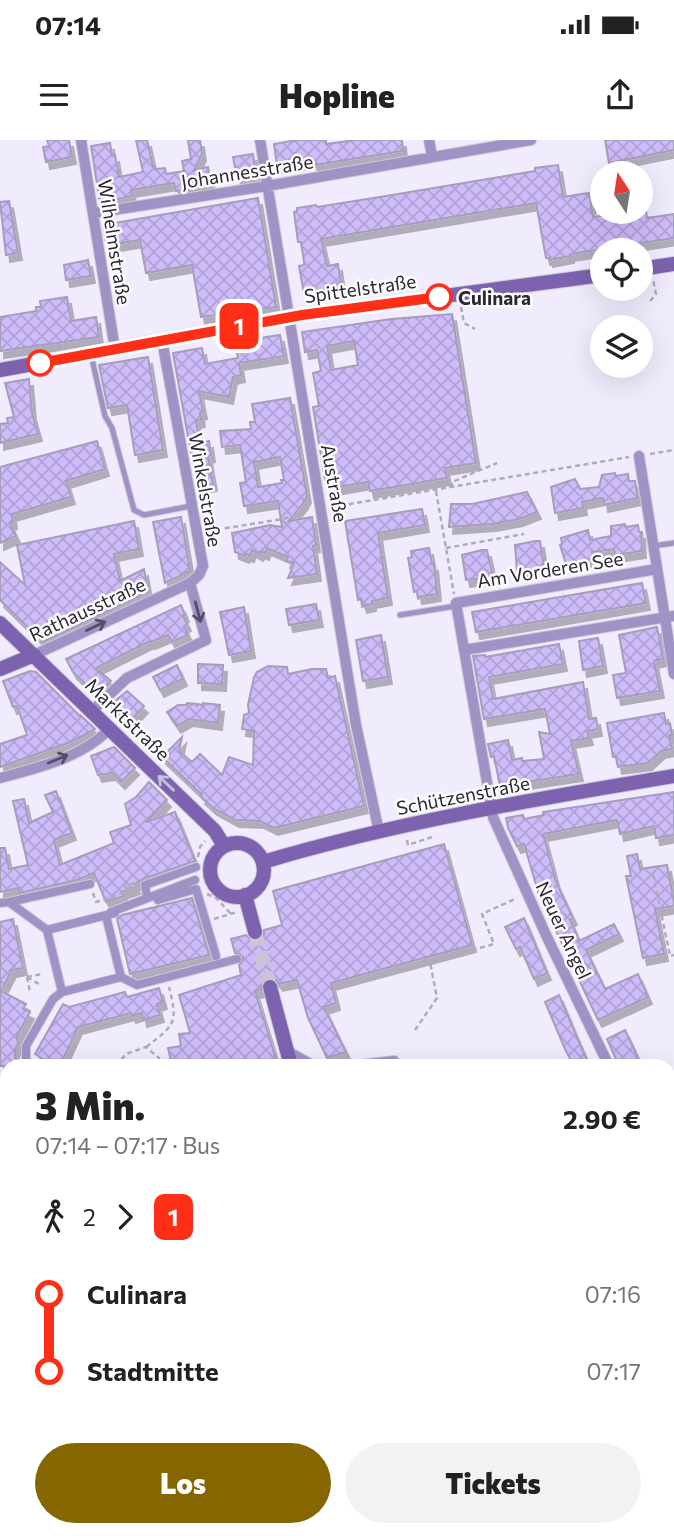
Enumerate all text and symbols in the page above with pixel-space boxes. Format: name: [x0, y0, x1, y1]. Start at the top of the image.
text: 07:14: [35, 9, 101, 40]
text: Hopline: [279, 75, 395, 115]
icon: menu: [35, 76, 73, 114]
icon: share: [601, 76, 639, 114]
street label: Johannesstraße: [179, 149, 315, 193]
north arrow: [590, 161, 653, 224]
map controls: [590, 161, 653, 378]
street label: Wilhelmstraße: [94, 178, 136, 306]
button: locate: [590, 238, 653, 301]
street label: Spittelstraße: [303, 269, 417, 307]
marker: Culinara: [426, 284, 452, 310]
place label: Culinara: [458, 286, 531, 309]
line badge: 1: [216, 303, 262, 349]
text: 1: [234, 311, 244, 340]
button: layers: [590, 315, 653, 378]
unlabelled marker: [27, 350, 53, 376]
street label: Winkelstraße: [185, 431, 227, 549]
street label: Austraße: [317, 442, 353, 524]
street label: Am Vorderen See: [475, 546, 625, 592]
street label: Rathausstraße: [25, 572, 149, 646]
one-way arrow: [193, 600, 206, 622]
one-way arrow: [85, 619, 106, 632]
street label: Marktstraße: [81, 673, 175, 765]
one-way arrow: [47, 751, 68, 764]
street label: Schützenstraße: [394, 771, 532, 819]
one-way arrow: [158, 775, 175, 792]
street label: Neuer Angel: [531, 877, 597, 983]
text: 3 Min.: [35, 1081, 145, 1128]
text: 2.90 €: [563, 1103, 641, 1134]
text: 07:14 – 07:17 · Bus: [35, 1131, 220, 1159]
icon: walk: [35, 1198, 73, 1236]
icon: forward: [106, 1198, 144, 1236]
text: 1: [168, 1202, 179, 1231]
text: 2: [83, 1203, 96, 1231]
text: Culinara: [87, 1278, 187, 1309]
text: 07:16: [585, 1280, 641, 1308]
text: Stadtmitte: [87, 1355, 219, 1386]
text: 07:17: [587, 1357, 641, 1385]
button: Los: [35, 1443, 331, 1523]
button: Tickets: [345, 1443, 641, 1523]

